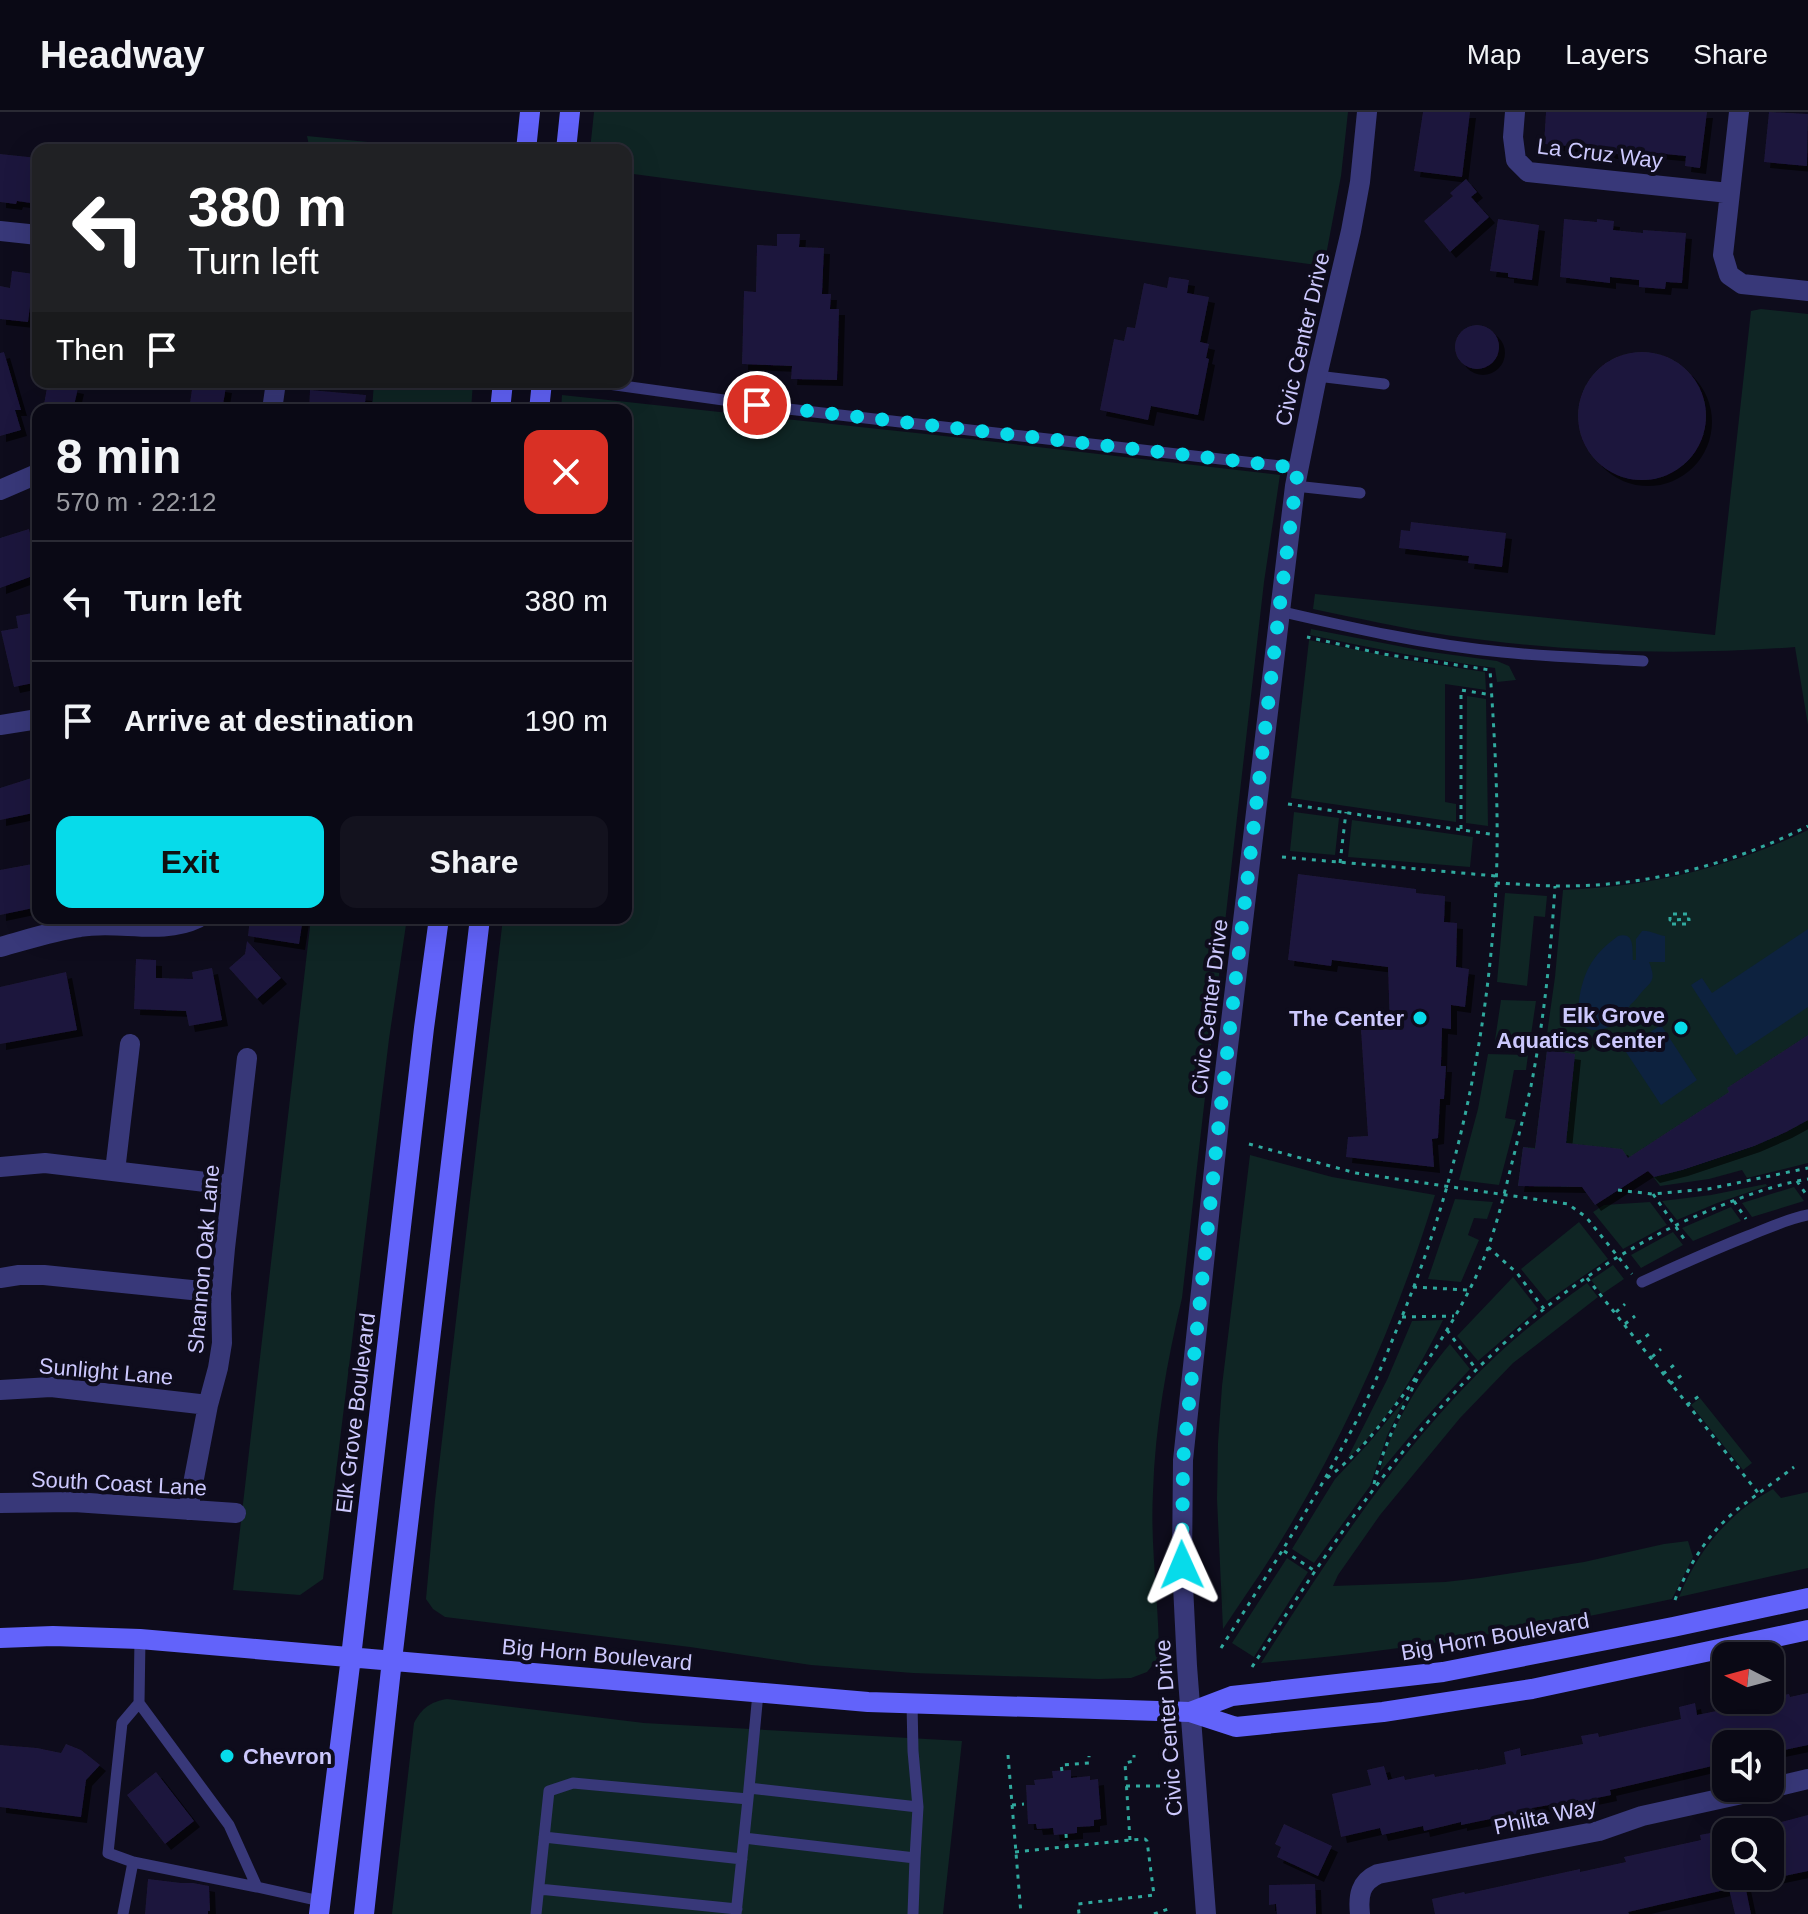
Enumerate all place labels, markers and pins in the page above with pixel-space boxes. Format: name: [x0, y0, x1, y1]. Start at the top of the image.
pin: [723, 371, 791, 439]
place label: Elk Grove Aquatics Center: [1496, 1003, 1665, 1053]
place label: The Center: [1289, 1006, 1404, 1031]
marker: The Center: [1411, 1009, 1429, 1027]
marker: Elk Grove Aquatics Center: [1672, 1019, 1690, 1037]
place label: Chevron: [243, 1744, 332, 1769]
marker: Chevron: [218, 1747, 236, 1765]

